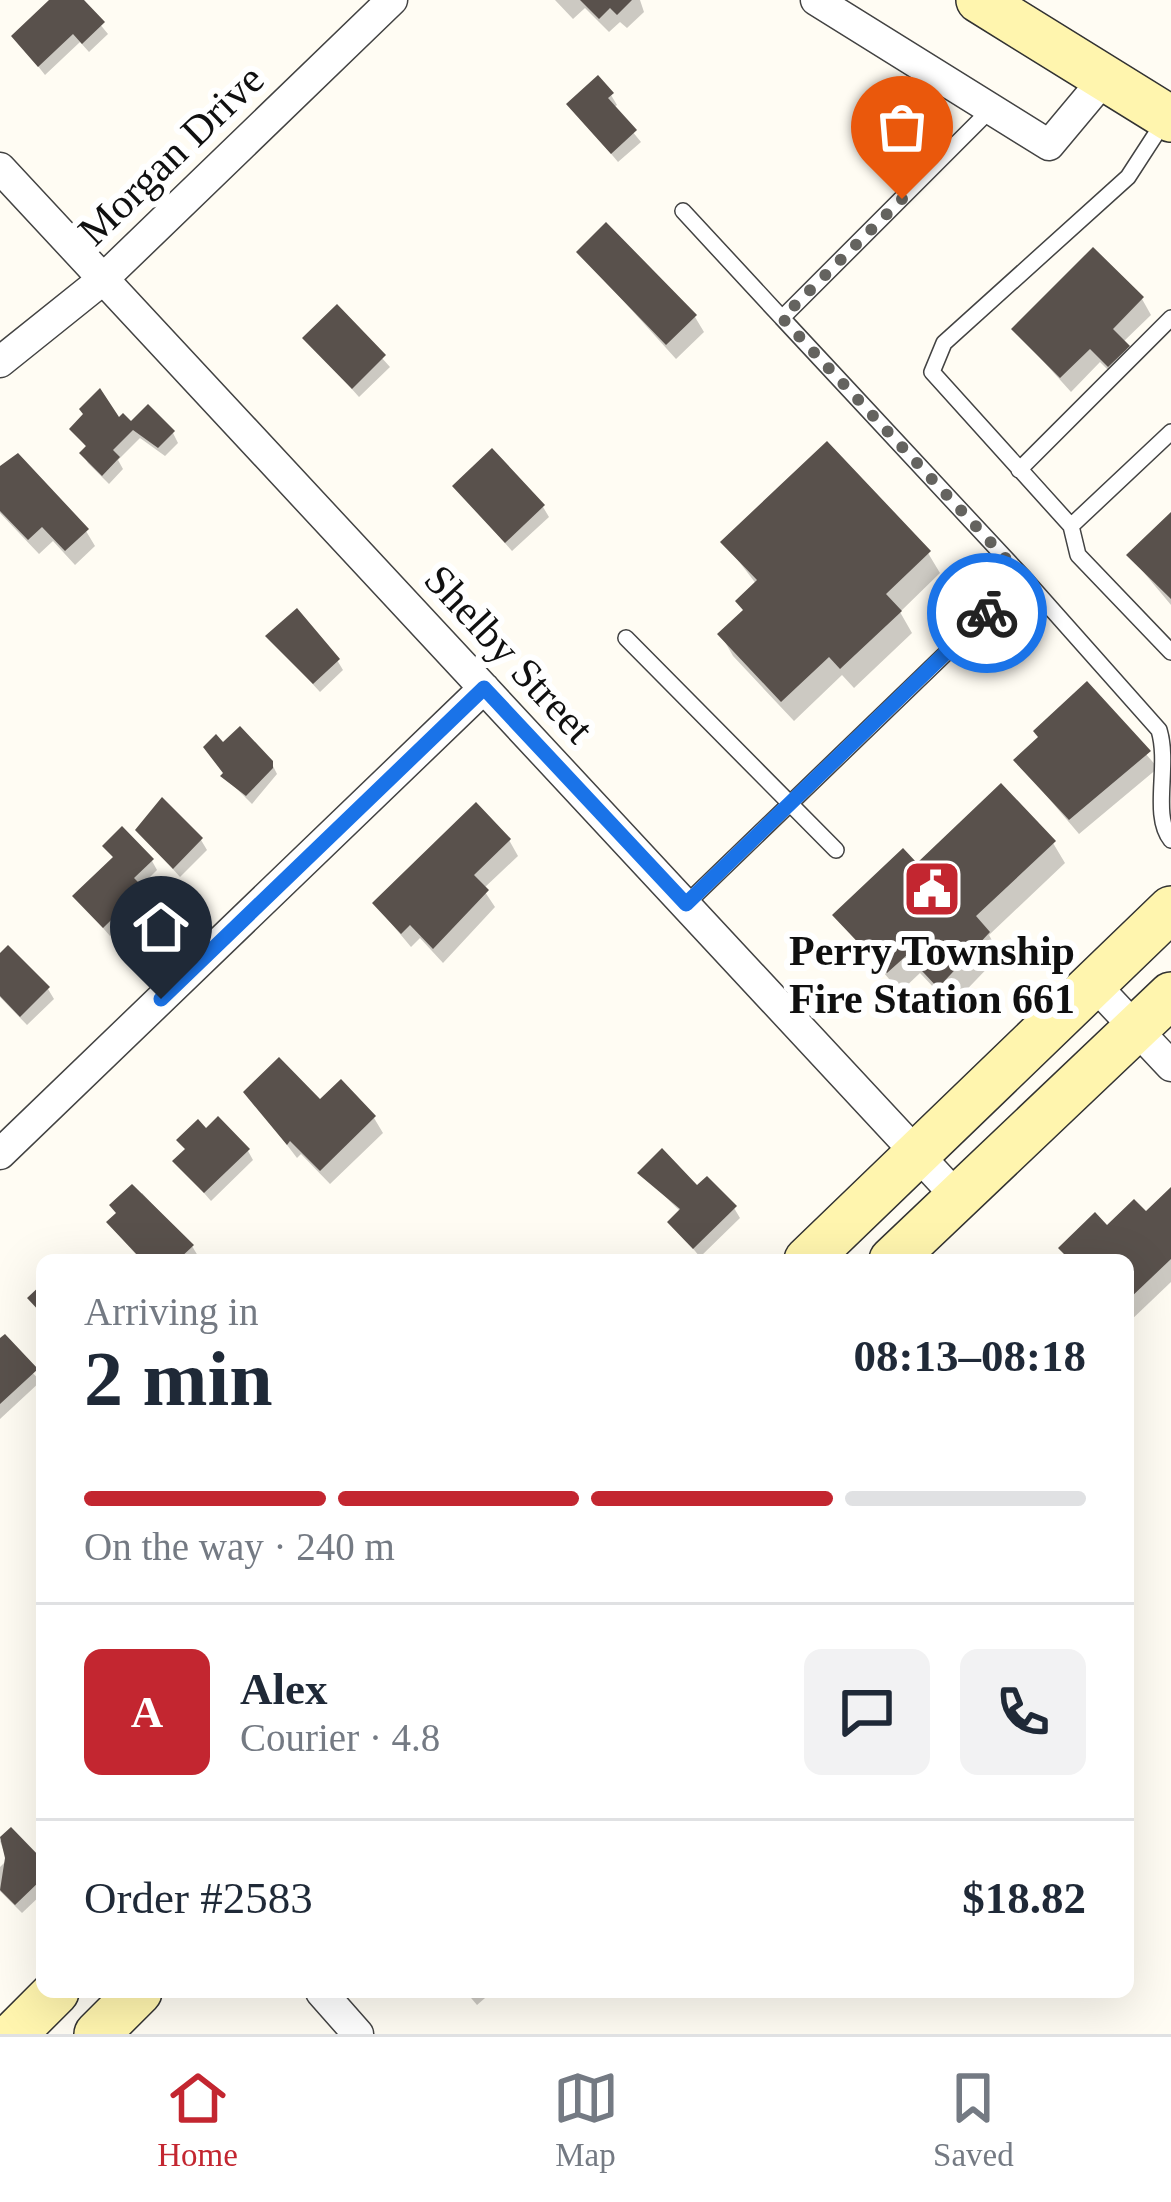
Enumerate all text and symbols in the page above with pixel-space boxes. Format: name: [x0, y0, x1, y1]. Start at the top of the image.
street label: Morgan Drive: [69, 56, 273, 254]
pin: [851, 76, 953, 199]
icon: bag: [869, 94, 935, 160]
courier: [927, 553, 1047, 673]
street label: Shelby Street: [415, 556, 603, 752]
icon: bike: [954, 580, 1020, 646]
public building icon: Perry Township Fire Station 661: [901, 858, 963, 920]
pin: [110, 876, 212, 999]
icon: home: [128, 894, 194, 960]
place label: Perry Township Fire Station 661: [789, 928, 1075, 1022]
text: Arriving in: [84, 1290, 258, 1333]
text: 08:13–08:18: [854, 1331, 1086, 1381]
text: 2 min: [84, 1335, 273, 1422]
text: On the way · 240 m: [84, 1525, 395, 1568]
button: chat: [804, 1649, 930, 1775]
button: phone: [960, 1649, 1086, 1775]
text: Alex: [240, 1664, 327, 1714]
text: A: [131, 1687, 163, 1737]
text: Courier · 4.8: [240, 1716, 440, 1759]
text: Order #2583: [84, 1873, 313, 1923]
text: $18.82: [962, 1873, 1086, 1923]
tab: Home: [157, 2065, 238, 2174]
tab: Map: [553, 2065, 619, 2174]
tab: Saved: [933, 2065, 1014, 2174]

